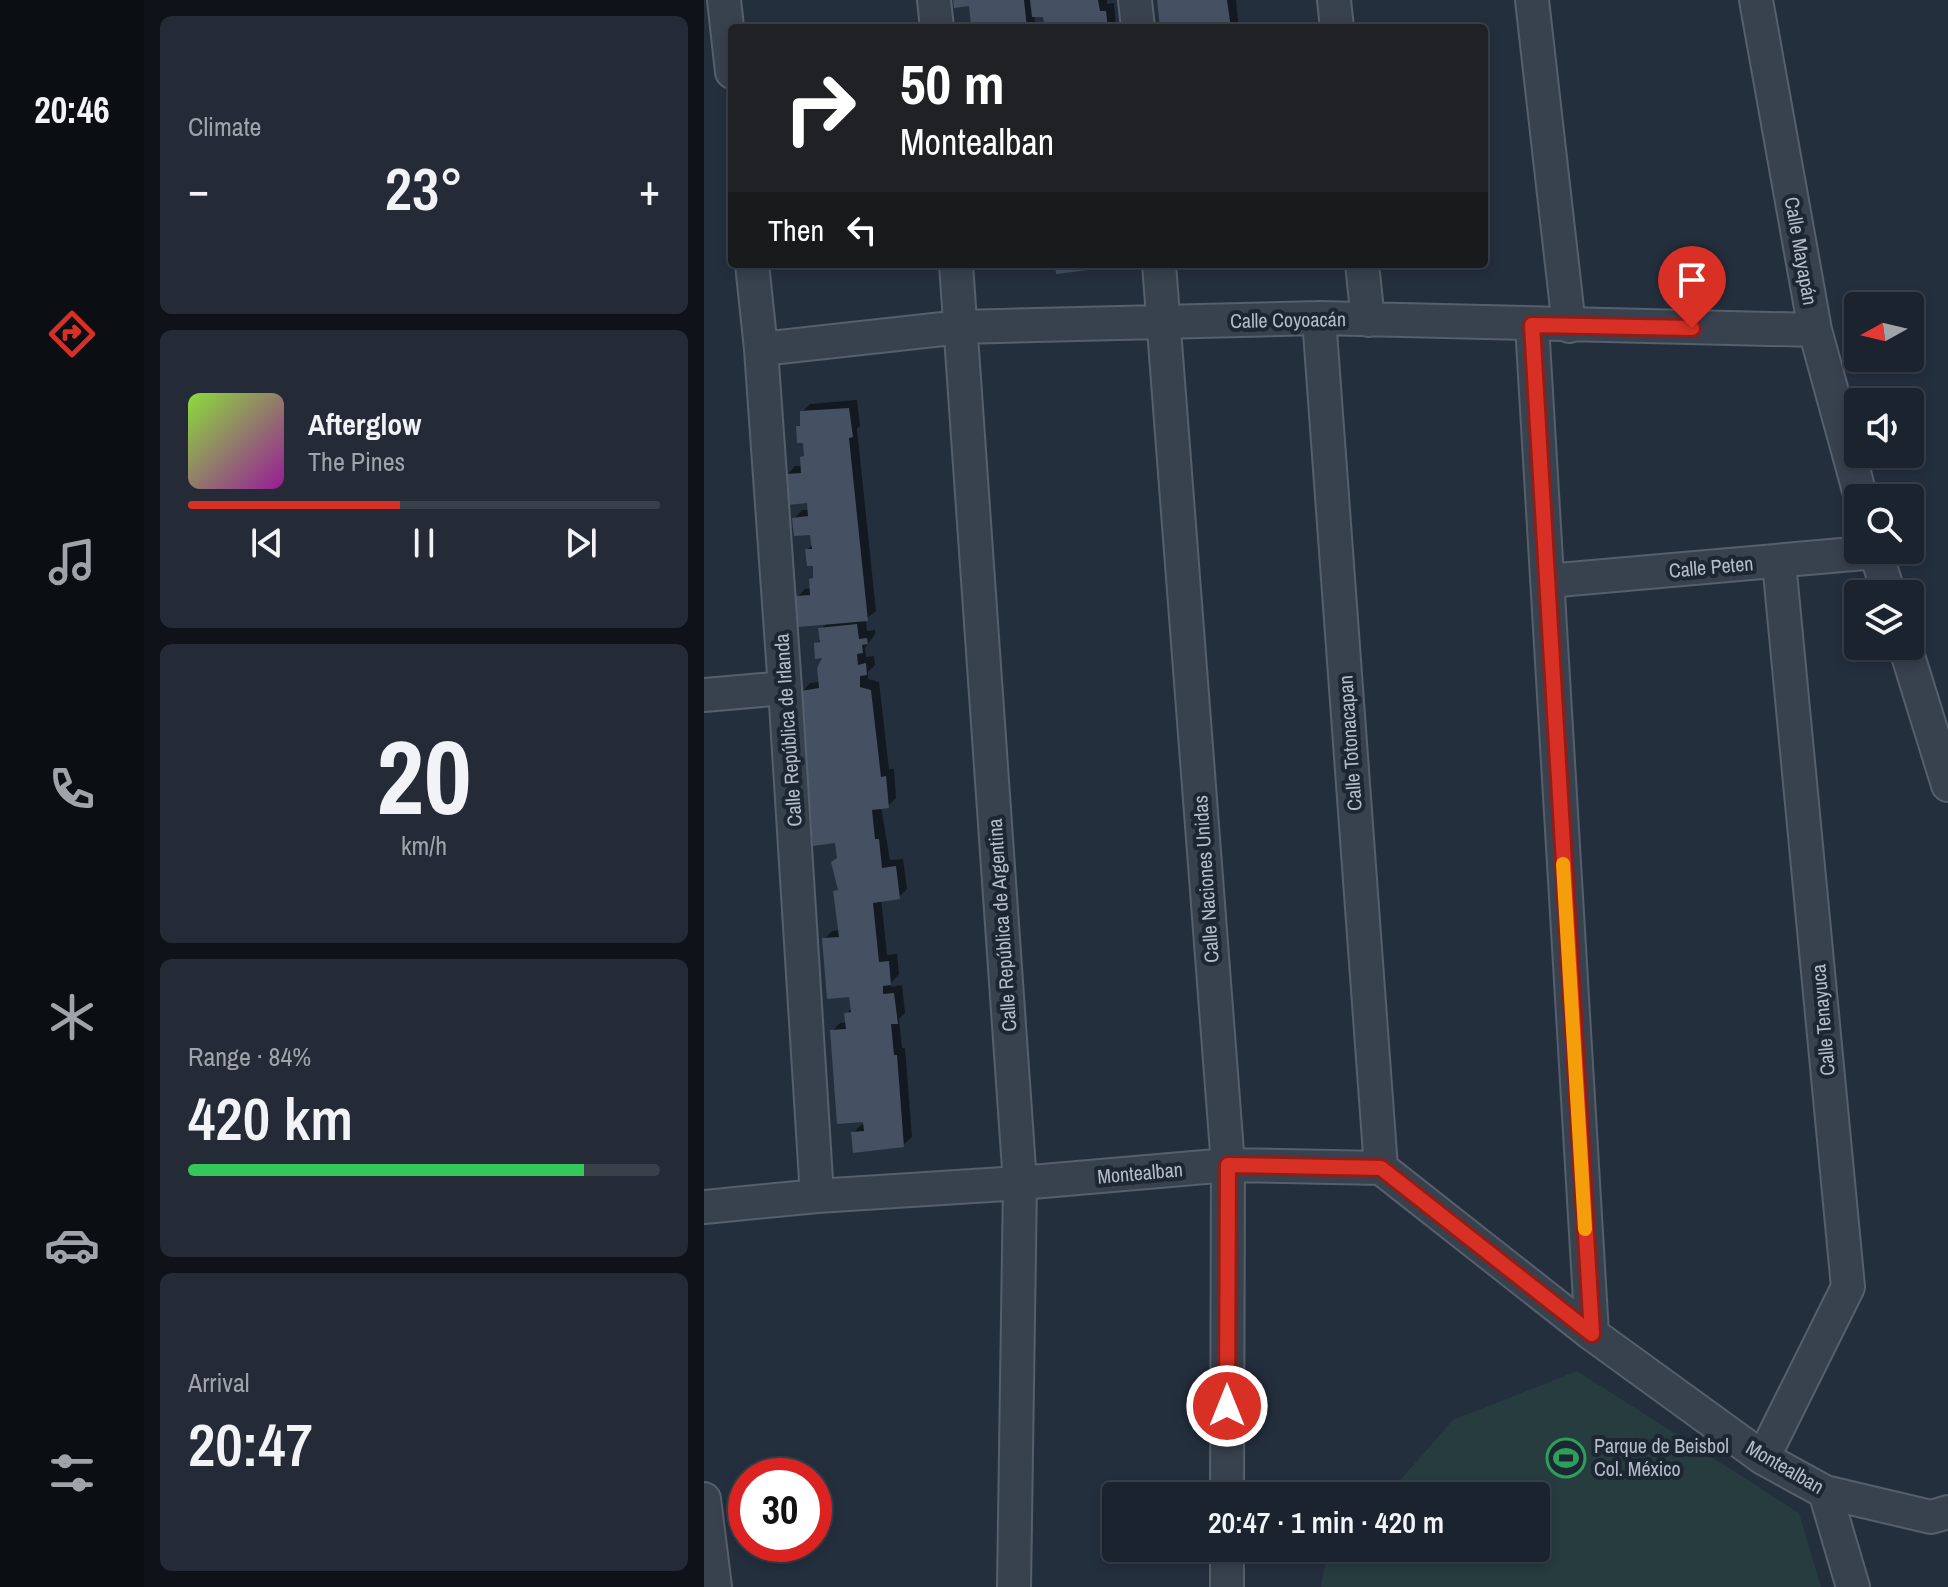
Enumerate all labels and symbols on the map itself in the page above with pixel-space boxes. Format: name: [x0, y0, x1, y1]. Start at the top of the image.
street label: Calle Mayapán: [1779, 195, 1824, 307]
pin: [1658, 246, 1726, 328]
north arrow: [1844, 292, 1924, 372]
street label: Calle Coyoacán: [1230, 305, 1346, 334]
street label: Calle Peten: [1668, 549, 1754, 584]
street label: Calle República de Irlanda: [767, 633, 808, 827]
street label: Calle Totonacapan: [1331, 674, 1368, 812]
street label: Calle Naciones Unidas: [1186, 794, 1225, 964]
street label: Calle República de Argentina: [981, 818, 1022, 1032]
street label: Calle Tenayuca: [1804, 963, 1841, 1077]
street label: Montealban: [1096, 1155, 1184, 1190]
position arrow: [1185, 1364, 1269, 1448]
place label: Parque de Beisbol Col. México: [1594, 1432, 1729, 1482]
street label: Montealban: [1741, 1433, 1829, 1500]
sports icon: Parque de Beisbol Col. México: [1545, 1437, 1587, 1479]
speed limit sign: 30: [728, 1458, 832, 1562]

